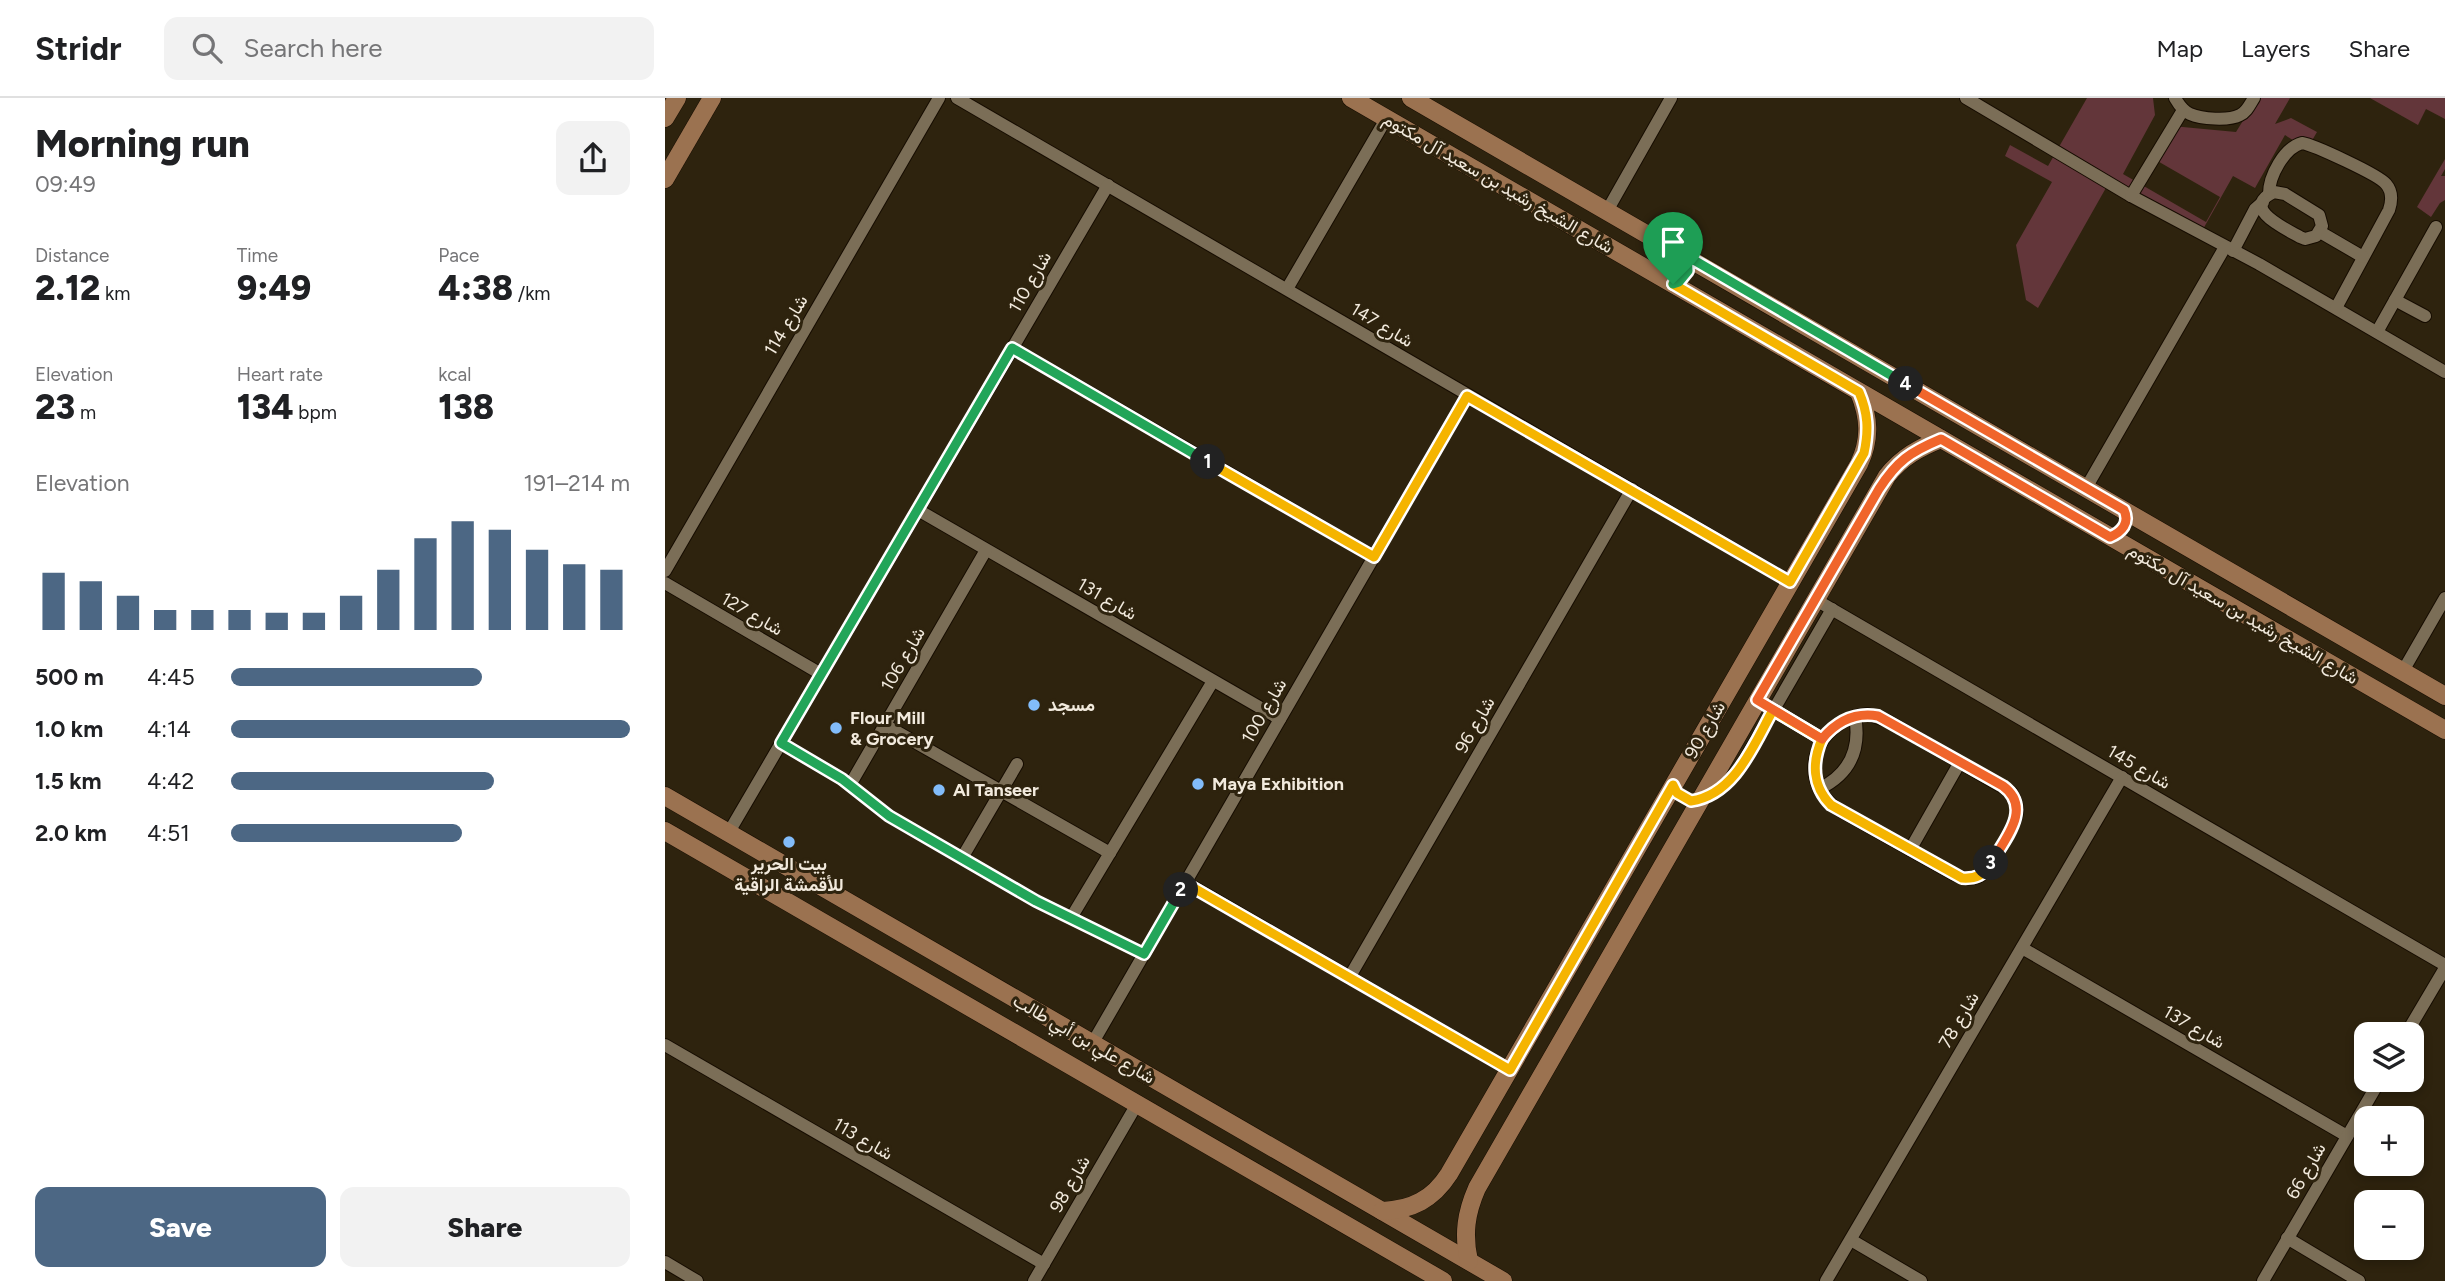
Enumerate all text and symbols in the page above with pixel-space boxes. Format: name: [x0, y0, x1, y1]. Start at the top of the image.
search box: [164, 17, 654, 80]
text: Stridr: [35, 29, 122, 68]
icon: search: [188, 29, 226, 67]
text: Search here: [244, 32, 383, 64]
text: Map: [2156, 34, 2203, 63]
text: Layers: [2241, 34, 2310, 63]
text: Share: [2348, 34, 2410, 63]
street label: شارع الشيخ رشيد بن سعيد آل مكتوم: [1379, 108, 1617, 259]
text: Morning run: [35, 121, 250, 167]
button: share: [556, 121, 630, 195]
text: 09:49: [35, 170, 96, 198]
pin: [1643, 212, 1703, 284]
icon: arrive: [1654, 223, 1692, 261]
text: Distance: [35, 244, 109, 267]
text: Time: [237, 244, 278, 267]
text: Pace: [438, 244, 479, 267]
street label: شارع 110: [1004, 247, 1057, 317]
text: 2.12: [35, 267, 100, 309]
text: 9:49: [237, 267, 311, 309]
text: 4:38: [438, 267, 513, 309]
text: km: [100, 282, 131, 305]
text: /km: [513, 282, 551, 305]
street label: شارع 114: [759, 291, 813, 360]
street label: شارع 147: [1346, 298, 1417, 353]
text: Elevation: [35, 363, 113, 386]
text: Heart rate: [237, 363, 323, 386]
text: kcal: [438, 363, 472, 386]
pin: 4: [1889, 366, 1923, 402]
text: 4: [1899, 372, 1912, 395]
text: 23: [35, 386, 75, 428]
text: 134: [237, 386, 294, 428]
text: 138: [438, 386, 494, 428]
text: m: [75, 401, 96, 424]
text: bpm: [294, 401, 337, 424]
pin: 1: [1191, 444, 1225, 480]
text: 1: [1203, 450, 1212, 473]
text: Elevation: [35, 469, 130, 497]
text: 191–214 m: [523, 469, 630, 497]
street label: شارع الشيخ رشيد بن سعيد آل مكتوم: [2124, 539, 2362, 690]
street label: شارع 131: [1073, 573, 1141, 626]
street label: شارع 127: [717, 588, 787, 641]
street label: شارع 106: [876, 623, 931, 695]
text: 500 m: [35, 663, 104, 691]
text: 4:45: [147, 663, 195, 691]
street label: شارع 100: [1237, 675, 1292, 748]
street label: شارع 96: [1450, 693, 1501, 757]
place label: مسجد: [1048, 694, 1095, 716]
marker: مسجد: [1026, 697, 1042, 713]
street label: شارع 90: [1680, 697, 1731, 763]
place label: Flour Mill & Grocery: [850, 707, 934, 750]
text: 1.0 km: [35, 715, 103, 743]
text: 4:14: [147, 715, 191, 743]
marker: Flour Mill & Grocery: [828, 720, 844, 736]
street label: شارع 145: [2103, 740, 2175, 795]
text: 1.5 km: [35, 767, 102, 795]
text: 4:42: [147, 767, 194, 795]
place label: Maya Exhibition: [1212, 773, 1344, 795]
marker: Maya Exhibition: [1190, 776, 1206, 792]
place label: Al Tanseer: [953, 779, 1039, 801]
marker: Al Tanseer: [931, 782, 947, 798]
text: 2.0 km: [35, 819, 107, 847]
text: 4:51: [147, 819, 190, 847]
marker: بيت الحرير للأقمشة الراقية: [781, 834, 797, 850]
pin: 3: [1973, 846, 2009, 880]
text: 3: [1985, 851, 1996, 874]
place label: بيت الحرير للأقمشة الراقية: [734, 853, 844, 896]
pin: 2: [1163, 872, 1199, 908]
text: 2: [1175, 878, 1186, 901]
street label: شارع 78: [1934, 988, 1985, 1053]
street label: شارع علي بن أبي طالب: [1007, 989, 1159, 1092]
street label: شارع 137: [2159, 1001, 2229, 1054]
map controls: [2354, 1022, 2424, 1260]
button: layers: [2354, 1022, 2424, 1092]
button: +: [2354, 1106, 2424, 1176]
street label: شارع 113: [829, 1113, 897, 1166]
street label: شارع 66: [2281, 1139, 2332, 1203]
street label: شارع 98: [1045, 1152, 1096, 1217]
button: Save: [35, 1187, 326, 1267]
button: Share: [340, 1187, 630, 1267]
button: −: [2354, 1190, 2424, 1260]

